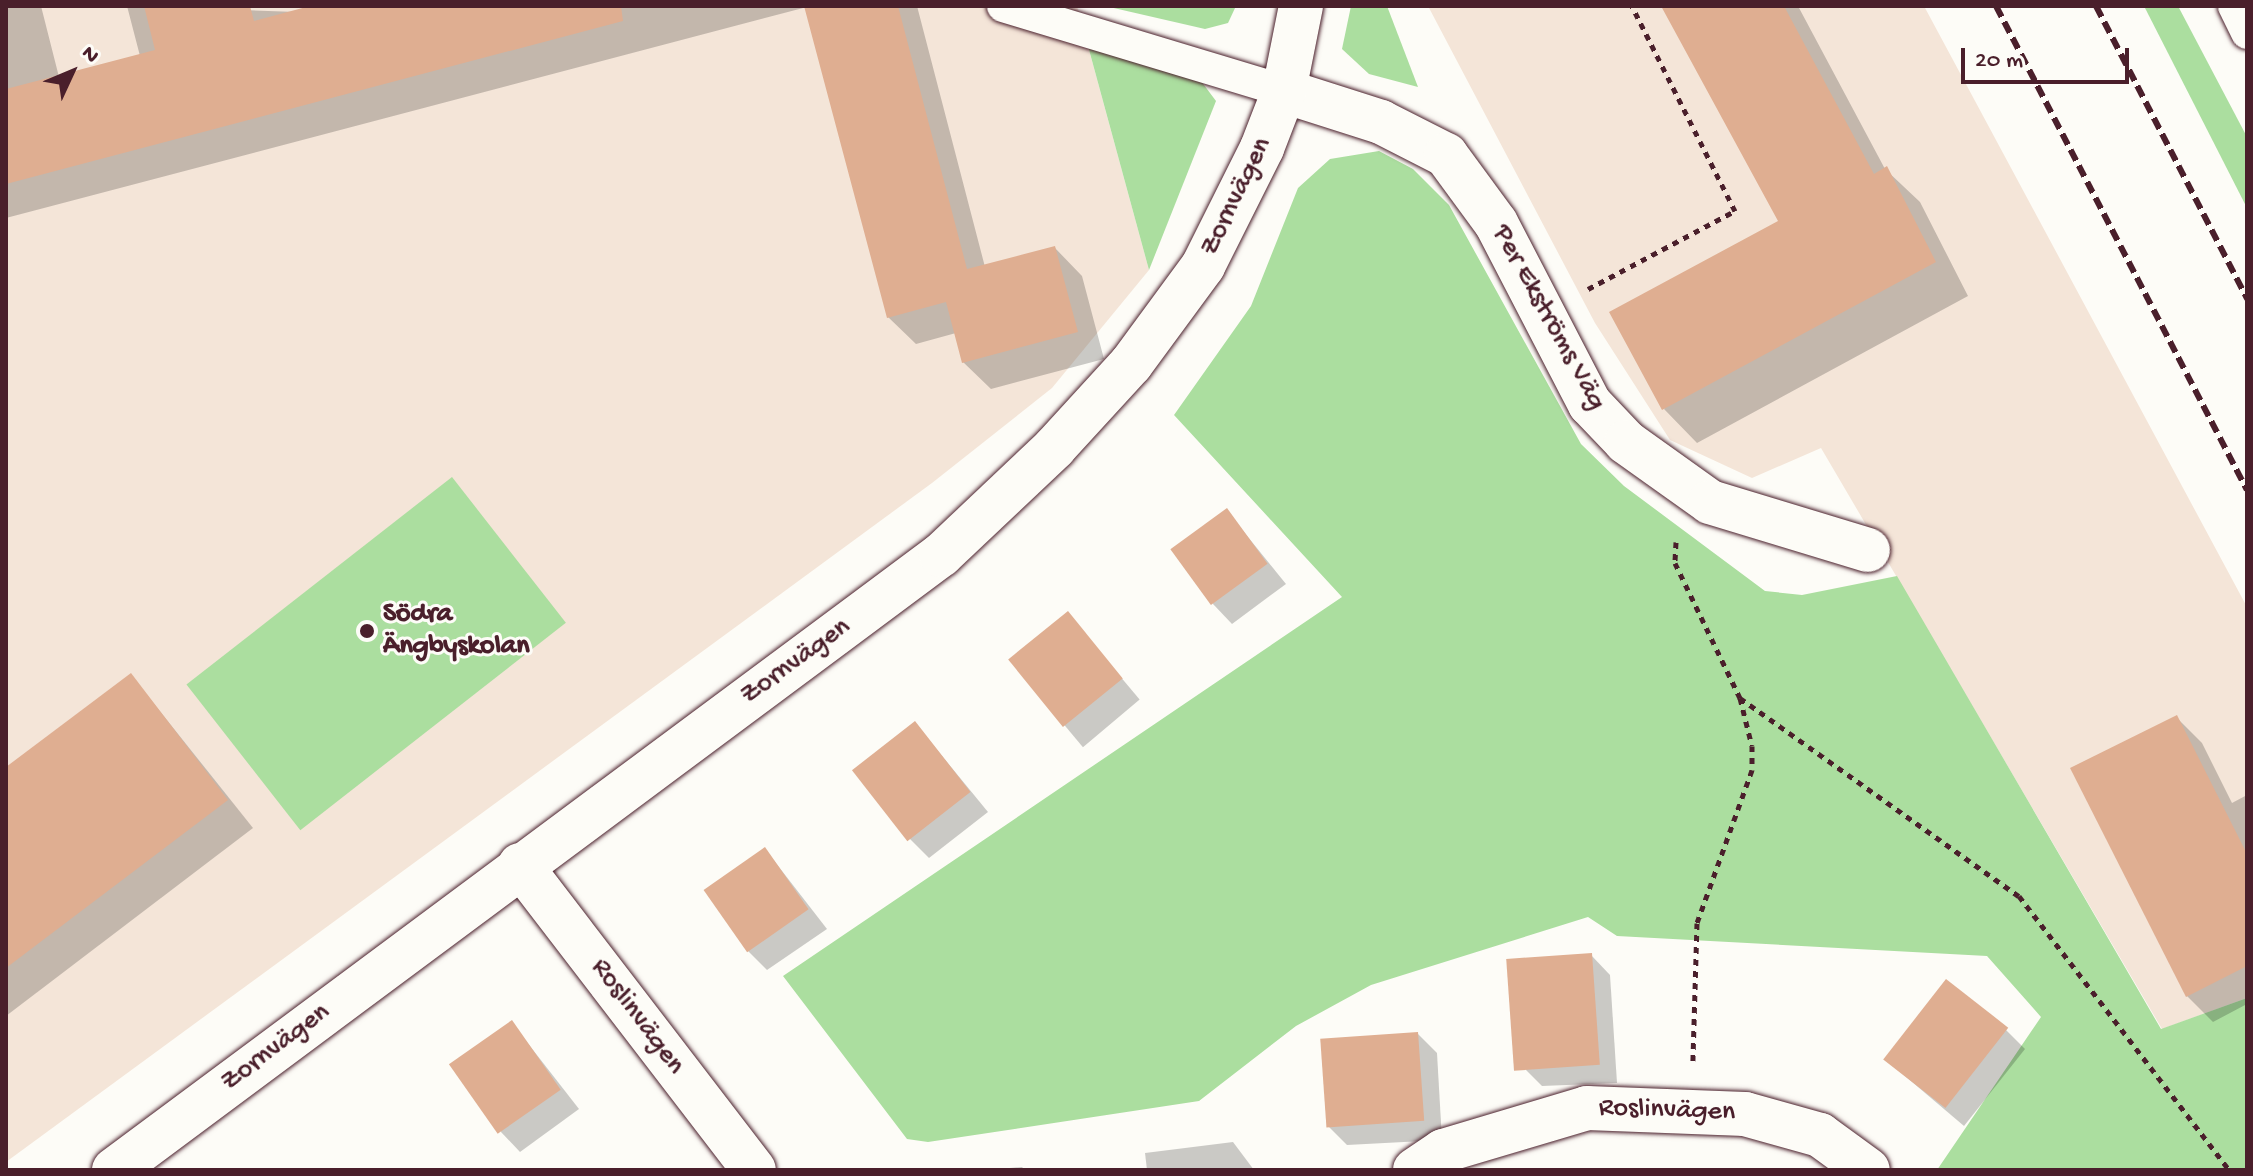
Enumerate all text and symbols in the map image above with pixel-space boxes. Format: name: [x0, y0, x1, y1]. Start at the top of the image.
north arrow: [32, 32, 112, 112]
scale bar: [1965, 32, 2133, 82]
text: N: [75, 41, 104, 70]
text: 20 m: [1975, 47, 2023, 76]
street label: Zornvägen: [1194, 132, 1280, 262]
street label: Per Ekströms Väg: [1483, 220, 1613, 416]
place label: Södra Ängbyskolan: [383, 598, 530, 664]
street label: Zornvägen: [735, 611, 857, 713]
marker: Södra Ängbyskolan: [358, 622, 376, 640]
street label: Roslinvägen: [582, 952, 692, 1082]
street label: Zornvägen: [215, 996, 337, 1100]
street label: Roslinvägen: [1598, 1092, 1736, 1130]

